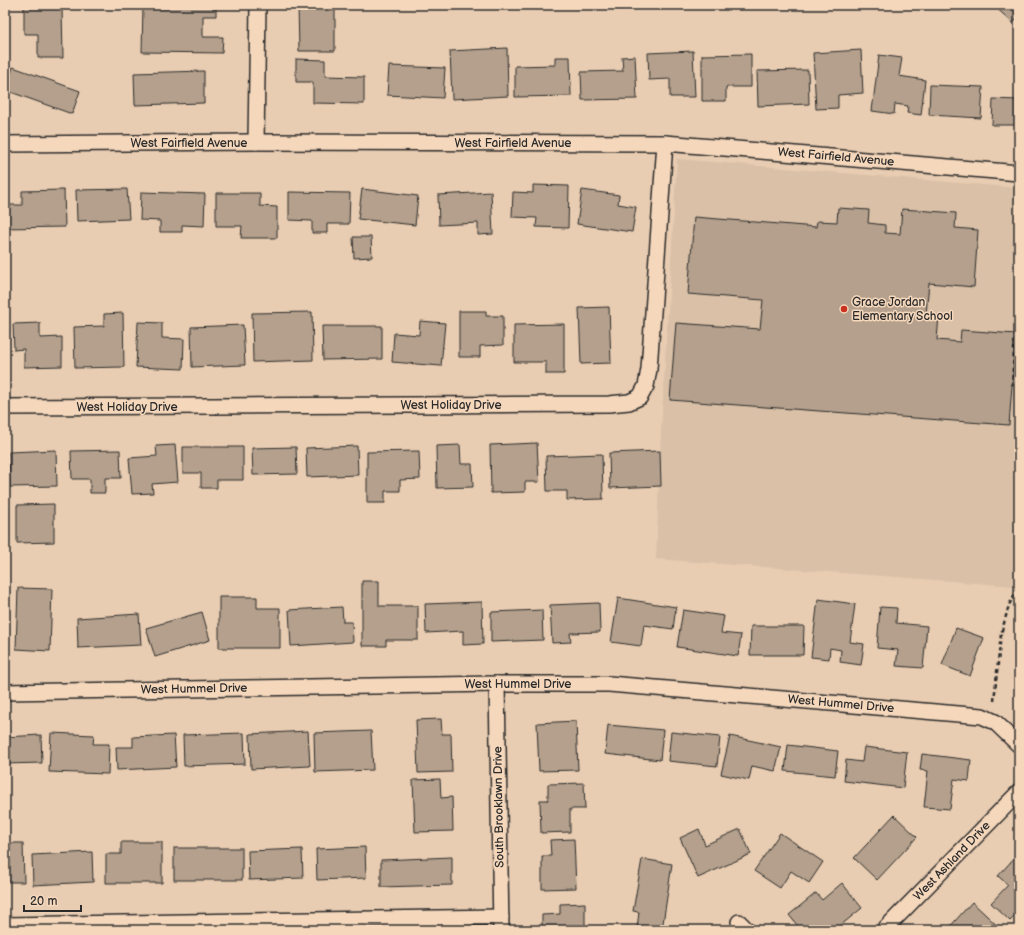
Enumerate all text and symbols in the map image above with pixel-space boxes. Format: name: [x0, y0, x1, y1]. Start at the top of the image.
street label: West Fairfield Avenue: [131, 136, 247, 151]
street label: West Fairfield Avenue: [455, 136, 571, 151]
street label: West Fairfield Avenue: [777, 144, 895, 170]
place label: Grace Jordan Elementary School: [852, 295, 953, 324]
marker: Grace Jordan Elementary School: [839, 304, 849, 314]
street label: West Holiday Drive: [400, 398, 502, 413]
street label: West Holiday Drive: [76, 400, 178, 415]
street label: West Hummel Drive: [465, 677, 571, 692]
street label: West Hummel Drive: [140, 681, 248, 697]
street label: West Hummel Drive: [787, 692, 895, 716]
street label: South Brooklawn Drive: [490, 746, 508, 868]
street label: West Ashland Drive: [910, 818, 994, 904]
scale bar: [24, 887, 81, 913]
text: 20 m: [30, 894, 57, 909]

